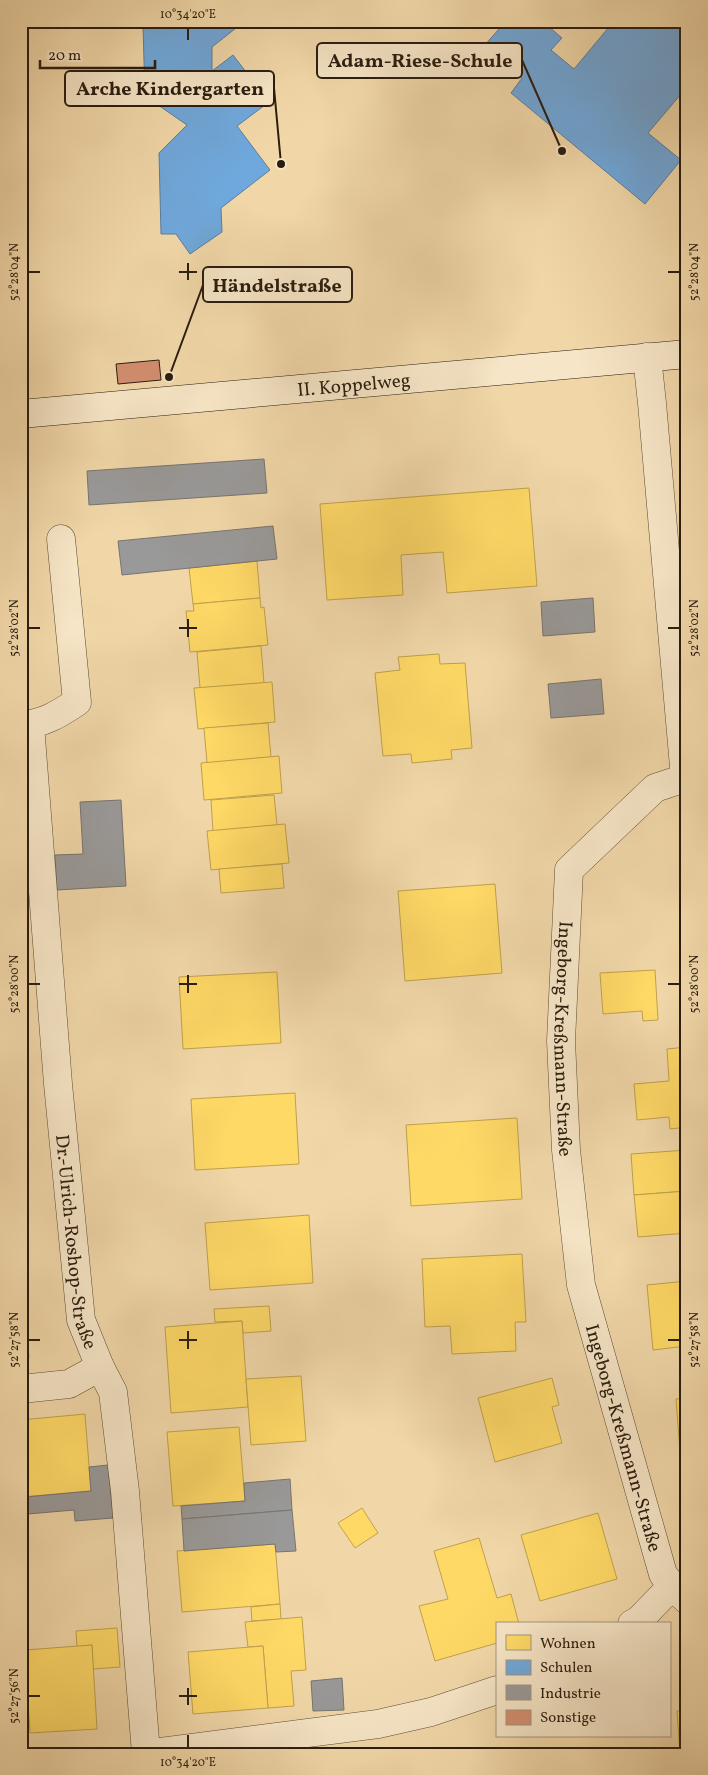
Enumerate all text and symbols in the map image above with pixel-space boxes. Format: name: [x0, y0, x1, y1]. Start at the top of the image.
text: 10°34'20"E: [160, 7, 216, 23]
scale bar: [40, 38, 155, 70]
callout: Adam-Riese-Schule: [317, 43, 522, 78]
text: 20 m: [48, 46, 81, 67]
text: Adam-Riese-Schule: [328, 48, 512, 76]
callout: Arche Kindergarten: [65, 71, 274, 106]
text: Arche Kindergarten: [76, 76, 264, 104]
text: 52°28'04"N: [7, 243, 23, 301]
text: 52°28'04"N: [687, 243, 703, 301]
callout: Händelstraße: [203, 267, 352, 302]
text: Händelstraße: [212, 273, 342, 301]
street label: II. Koppelweg: [296, 368, 412, 404]
text: 52°28'02"N: [7, 599, 23, 657]
text: 52°28'02"N: [687, 599, 703, 657]
street label: Ingeborg-Kreßmann-Straße: [546, 920, 578, 1158]
text: 52°28'00"N: [7, 955, 23, 1013]
text: 52°28'00"N: [687, 955, 703, 1013]
street label: Dr.-Ulrich-Roshop-Straße: [48, 1133, 103, 1354]
text: 52°27'58"N: [7, 1312, 23, 1368]
text: 52°27'58"N: [687, 1312, 703, 1368]
street label: Ingeborg-Kreßmann-Straße: [578, 1321, 667, 1555]
legend: [496, 1622, 670, 1738]
text: Wohnen: [540, 1634, 596, 1655]
text: Schulen: [540, 1658, 593, 1679]
text: 52°27'56"N: [7, 1668, 23, 1724]
text: Industrie: [540, 1684, 601, 1705]
text: Sonstige: [540, 1708, 596, 1729]
text: 10°34'20"E: [160, 1755, 216, 1771]

